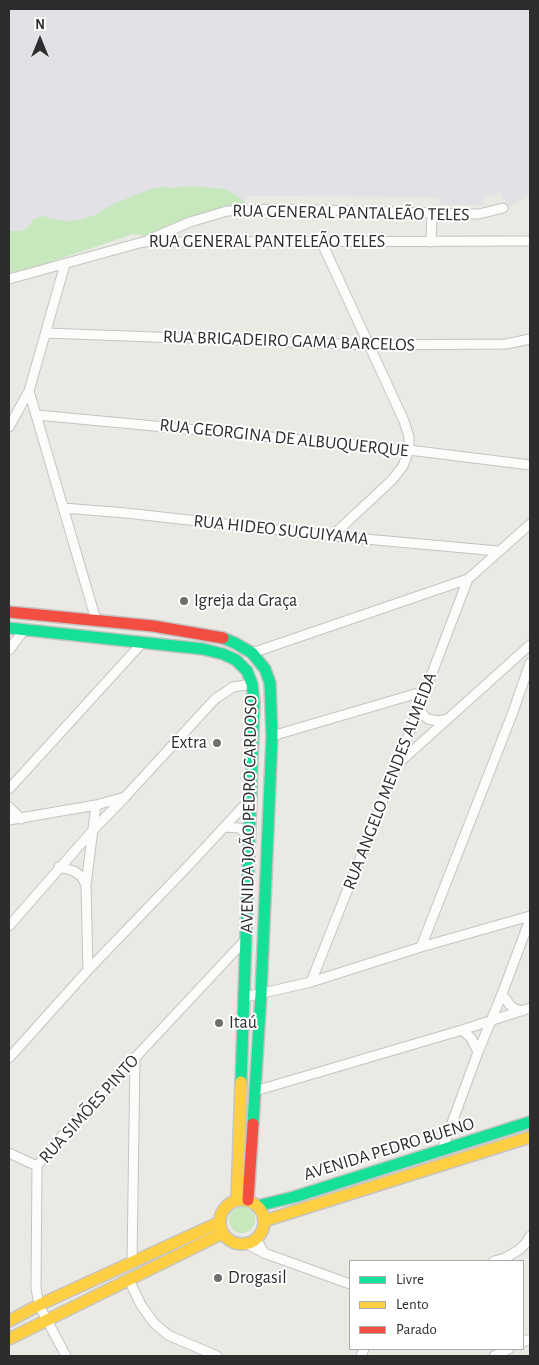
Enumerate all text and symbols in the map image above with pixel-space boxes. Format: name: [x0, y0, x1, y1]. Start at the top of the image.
north arrow: [15, 15, 65, 65]
text: N: [35, 18, 45, 32]
street label: RUA GENERAL PANTALEÃO TELES: [232, 200, 470, 226]
street label: RUA GENERAL PANTELEÃO TELES: [149, 231, 385, 253]
street label: RUA BRIGADEIRO GAMA BARCELOS: [163, 326, 415, 356]
street label: RUA GEORGINA DE ALBUQUERQUE: [158, 414, 410, 462]
street label: RUA HIDEO SUGUIYAMA: [192, 510, 370, 550]
place label: Igreja da Graça: [194, 590, 297, 612]
marker: Igreja da Graça: [178, 595, 190, 607]
street label: RUA ANGELO MENDES ALMEIDA: [338, 669, 442, 893]
street label: AVENIDA JOÃO PEDRO CARDOSO: [236, 695, 262, 933]
place label: Extra: [171, 732, 207, 754]
marker: Extra: [211, 737, 223, 749]
place label: Itaú: [229, 1012, 257, 1034]
marker: Itaú: [213, 1017, 225, 1029]
street label: RUA SIMÕES PINTO: [35, 1050, 143, 1168]
street label: AVENIDA PEDRO BUENO: [301, 1113, 477, 1185]
legend: [349, 1260, 524, 1350]
place label: Drogasil: [228, 1267, 287, 1289]
marker: Drogasil: [212, 1272, 224, 1284]
text: Livre: [396, 1272, 424, 1287]
text: Lento: [396, 1297, 429, 1312]
text: Parado: [396, 1322, 437, 1337]

